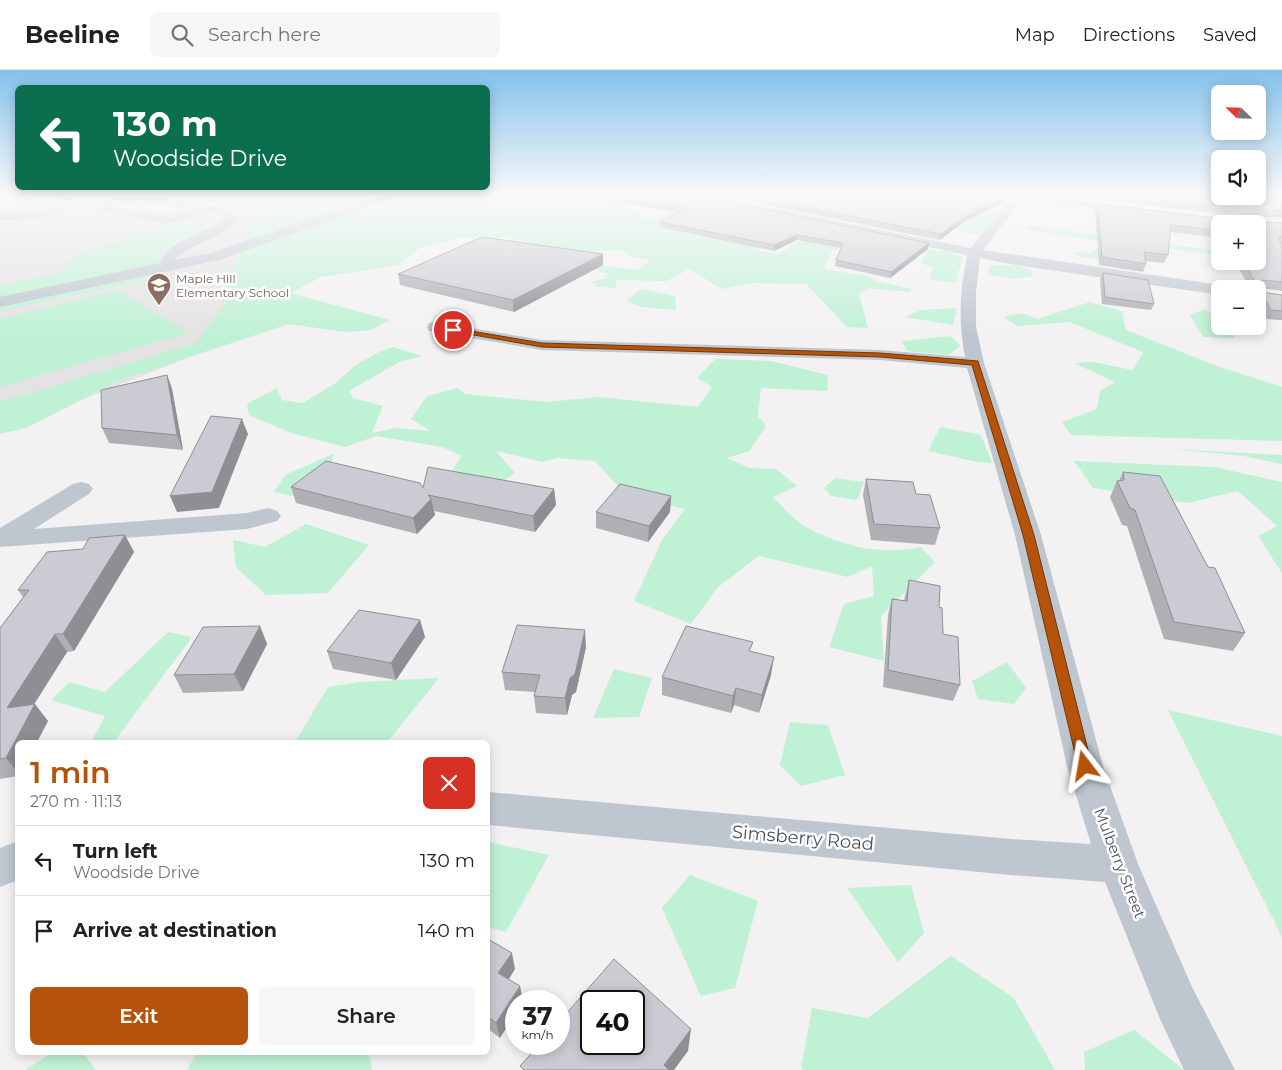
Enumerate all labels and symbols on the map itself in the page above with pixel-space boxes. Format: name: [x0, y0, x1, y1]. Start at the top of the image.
north arrow: [1211, 85, 1266, 140]
place label: Maple Hill Elementary School: [176, 271, 289, 300]
school or university icon: Maple Hill Elementary School: [146, 272, 172, 306]
pin: [432, 309, 474, 351]
position arrow: [1058, 739, 1110, 791]
street label: Mulberry Street: [1090, 805, 1150, 921]
street label: Simsberry Road: [731, 821, 875, 855]
speed limit sign: 40: [580, 990, 645, 1055]

